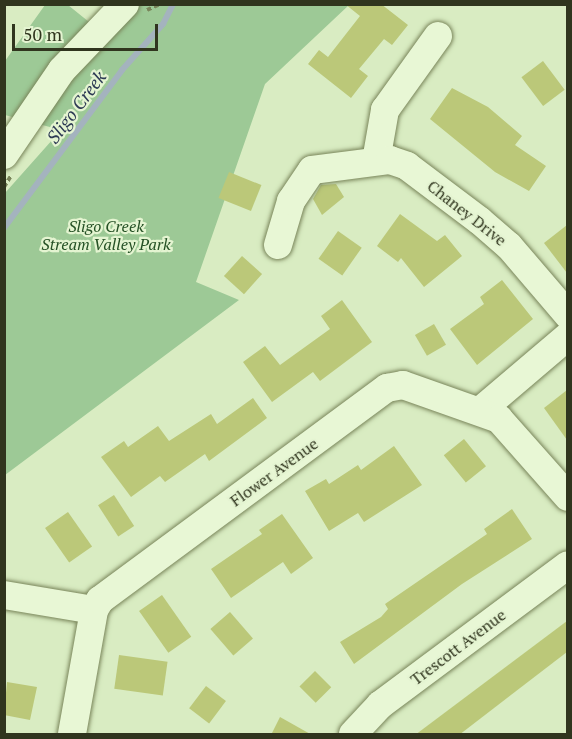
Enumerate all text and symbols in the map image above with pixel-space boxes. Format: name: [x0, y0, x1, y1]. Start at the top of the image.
scale bar: [15, 12, 160, 50]
text: 50 m: [23, 22, 62, 46]
water label: Sligo Creek: [42, 66, 110, 148]
street label: Chaney Drive: [424, 176, 510, 250]
park label: Sligo Creek Stream Valley Park: [41, 216, 171, 254]
street label: Flower Avenue: [226, 434, 322, 510]
street label: Trescott Avenue: [406, 605, 510, 689]

